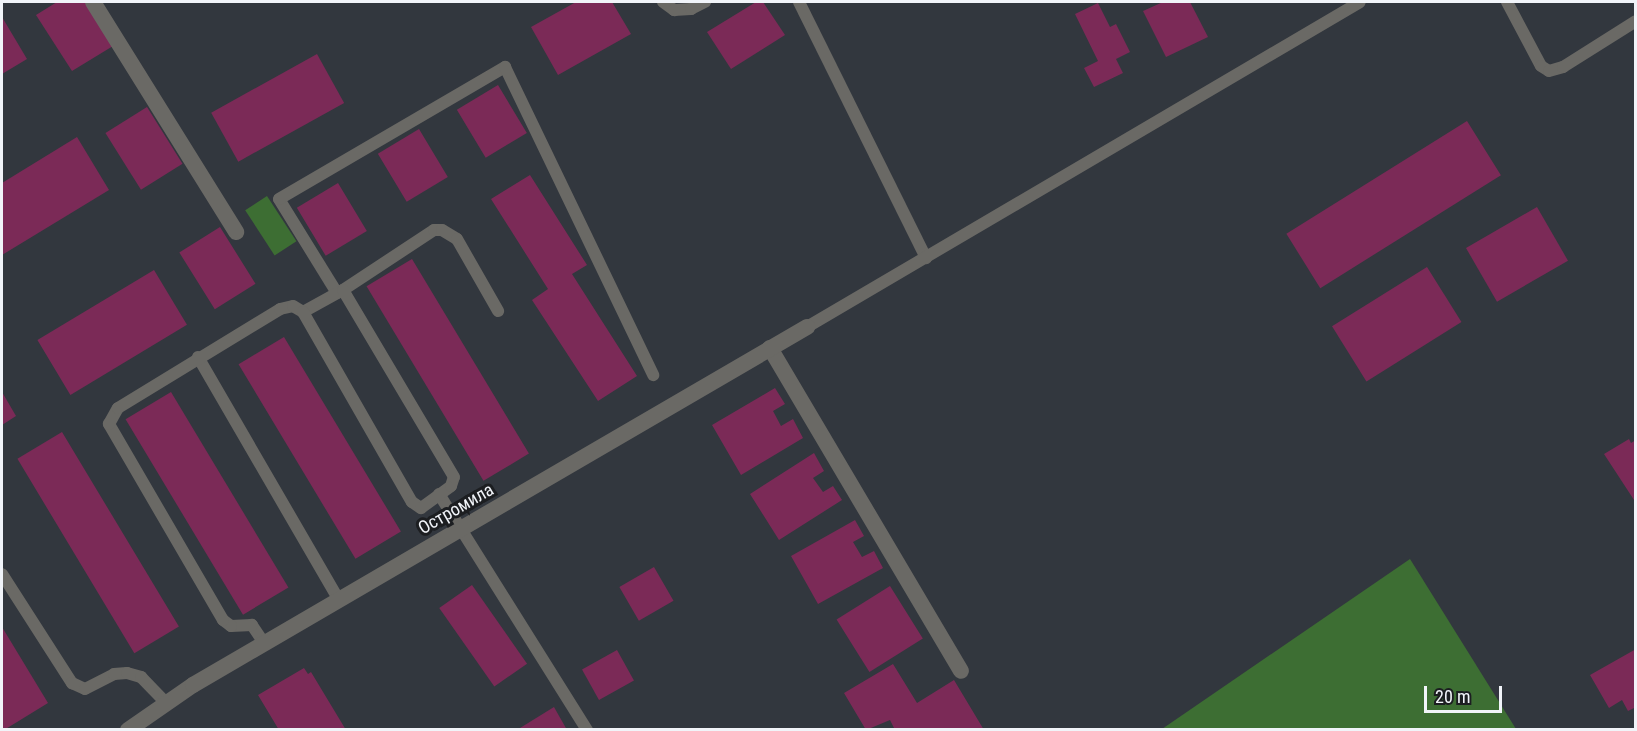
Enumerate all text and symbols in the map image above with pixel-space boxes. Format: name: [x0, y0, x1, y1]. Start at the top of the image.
street label: Остромила: [415, 479, 497, 539]
scale bar: [1427, 674, 1505, 712]
text: 20 m: [1435, 686, 1470, 707]

